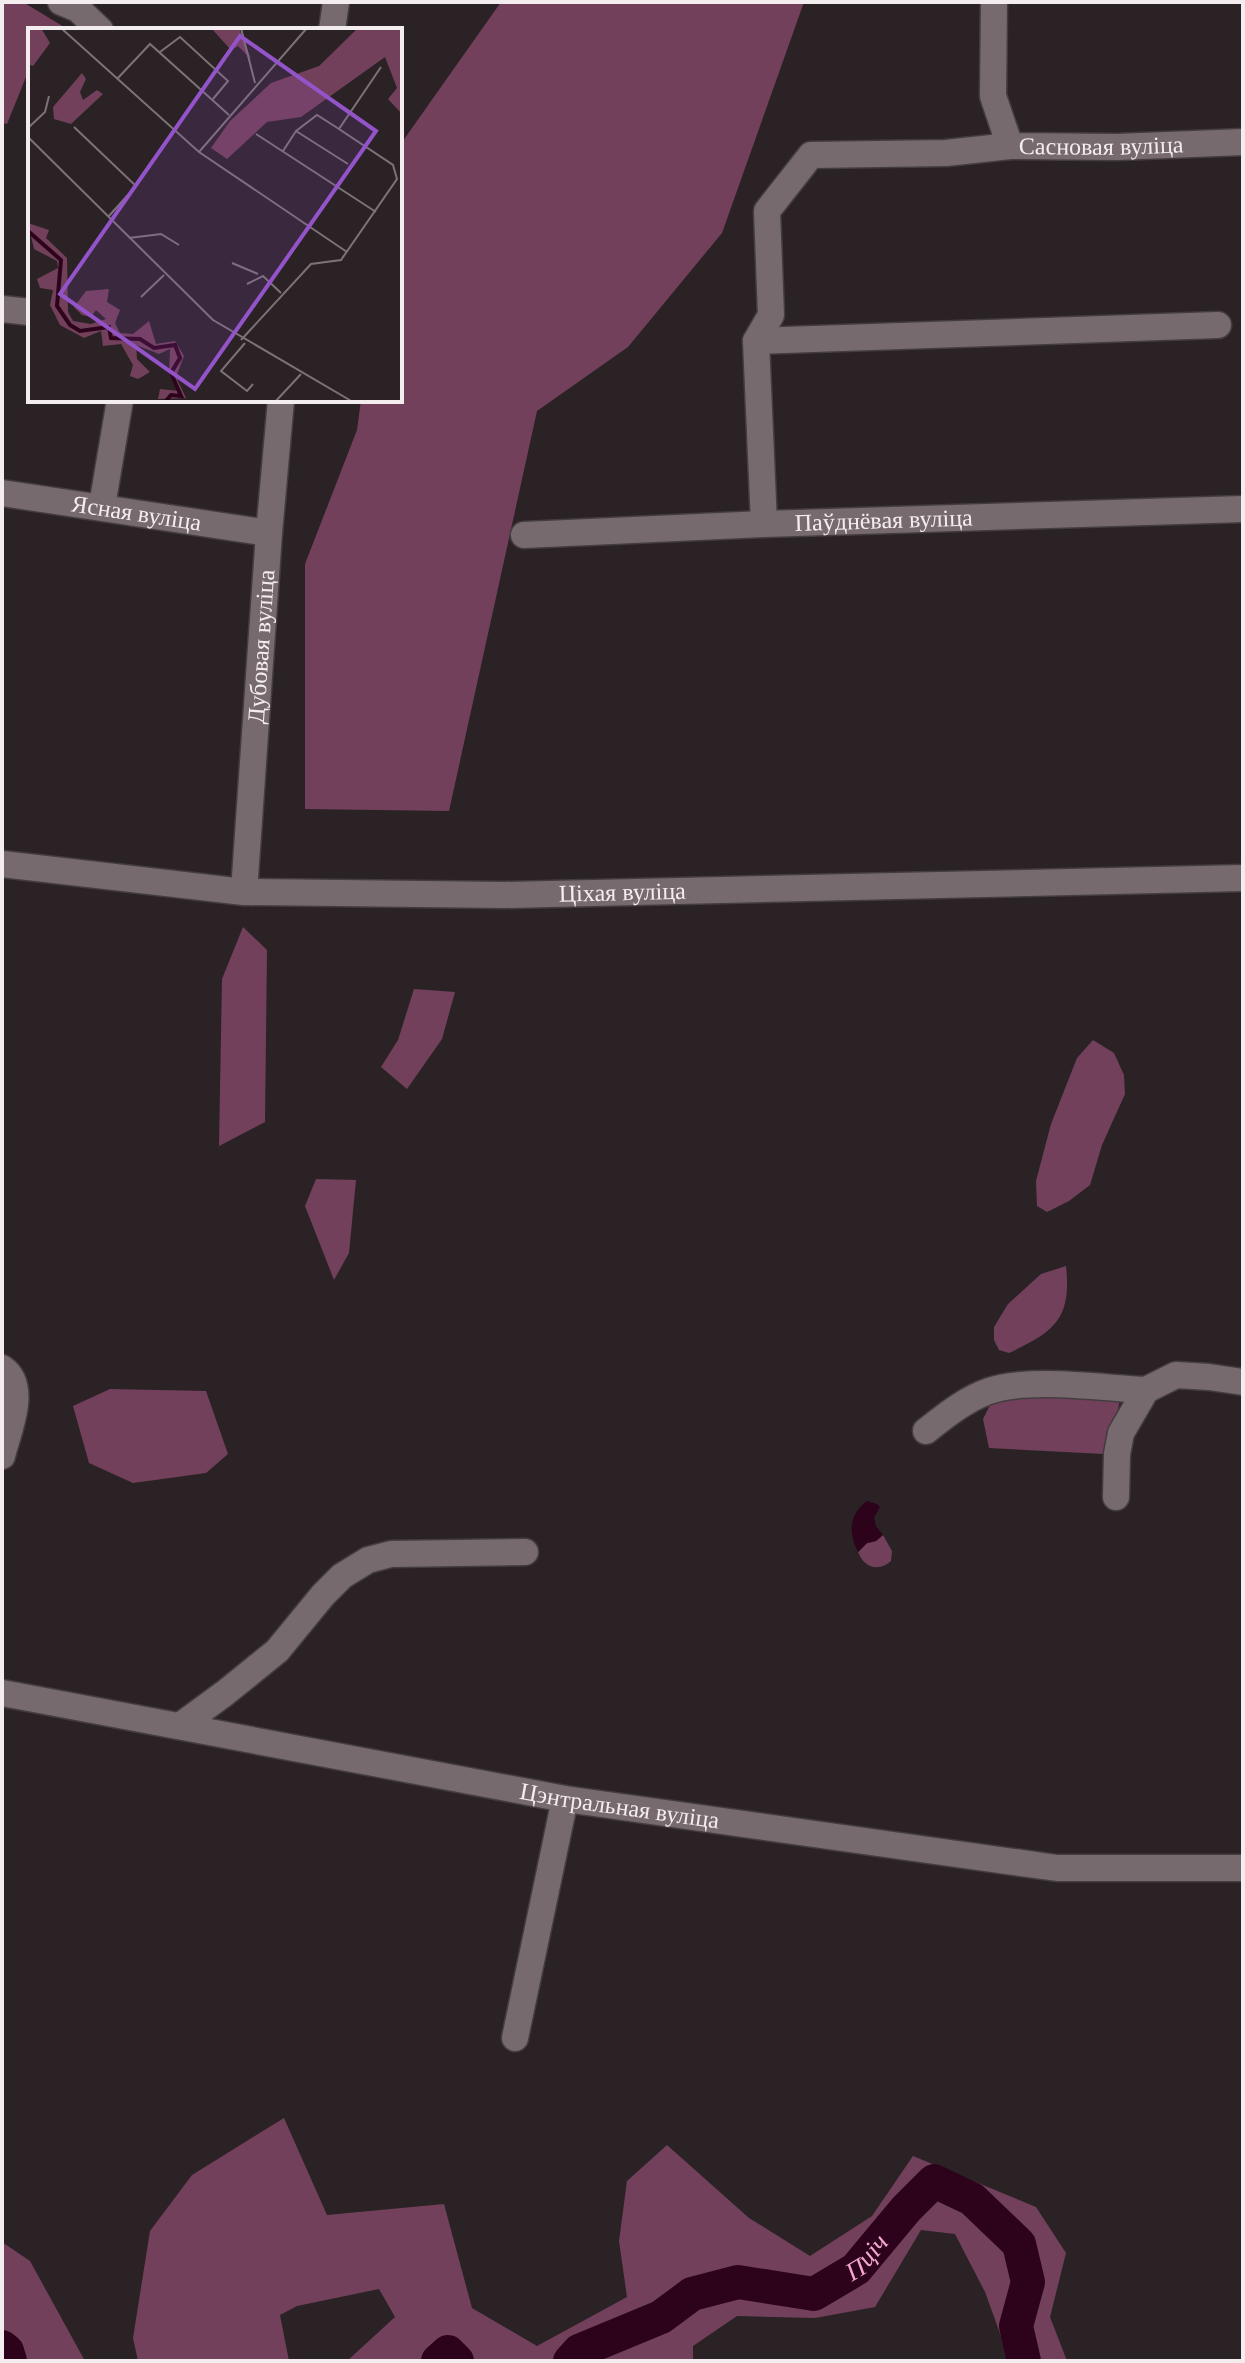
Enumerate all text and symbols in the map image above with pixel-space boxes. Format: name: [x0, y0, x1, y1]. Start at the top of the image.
inset map: [28, 28, 402, 402]
street label: Сасновая вуліца: [1019, 131, 1184, 160]
street label: Ясная вуліца: [70, 491, 203, 536]
street label: Паўднёвая вуліца: [794, 504, 973, 536]
street label: Дубовая вуліца: [243, 568, 279, 725]
street label: Ціхая вуліца: [559, 878, 686, 907]
street label: Цэнтральная вуліца: [518, 1778, 721, 1834]
water label: Пціч: [839, 2228, 894, 2287]

